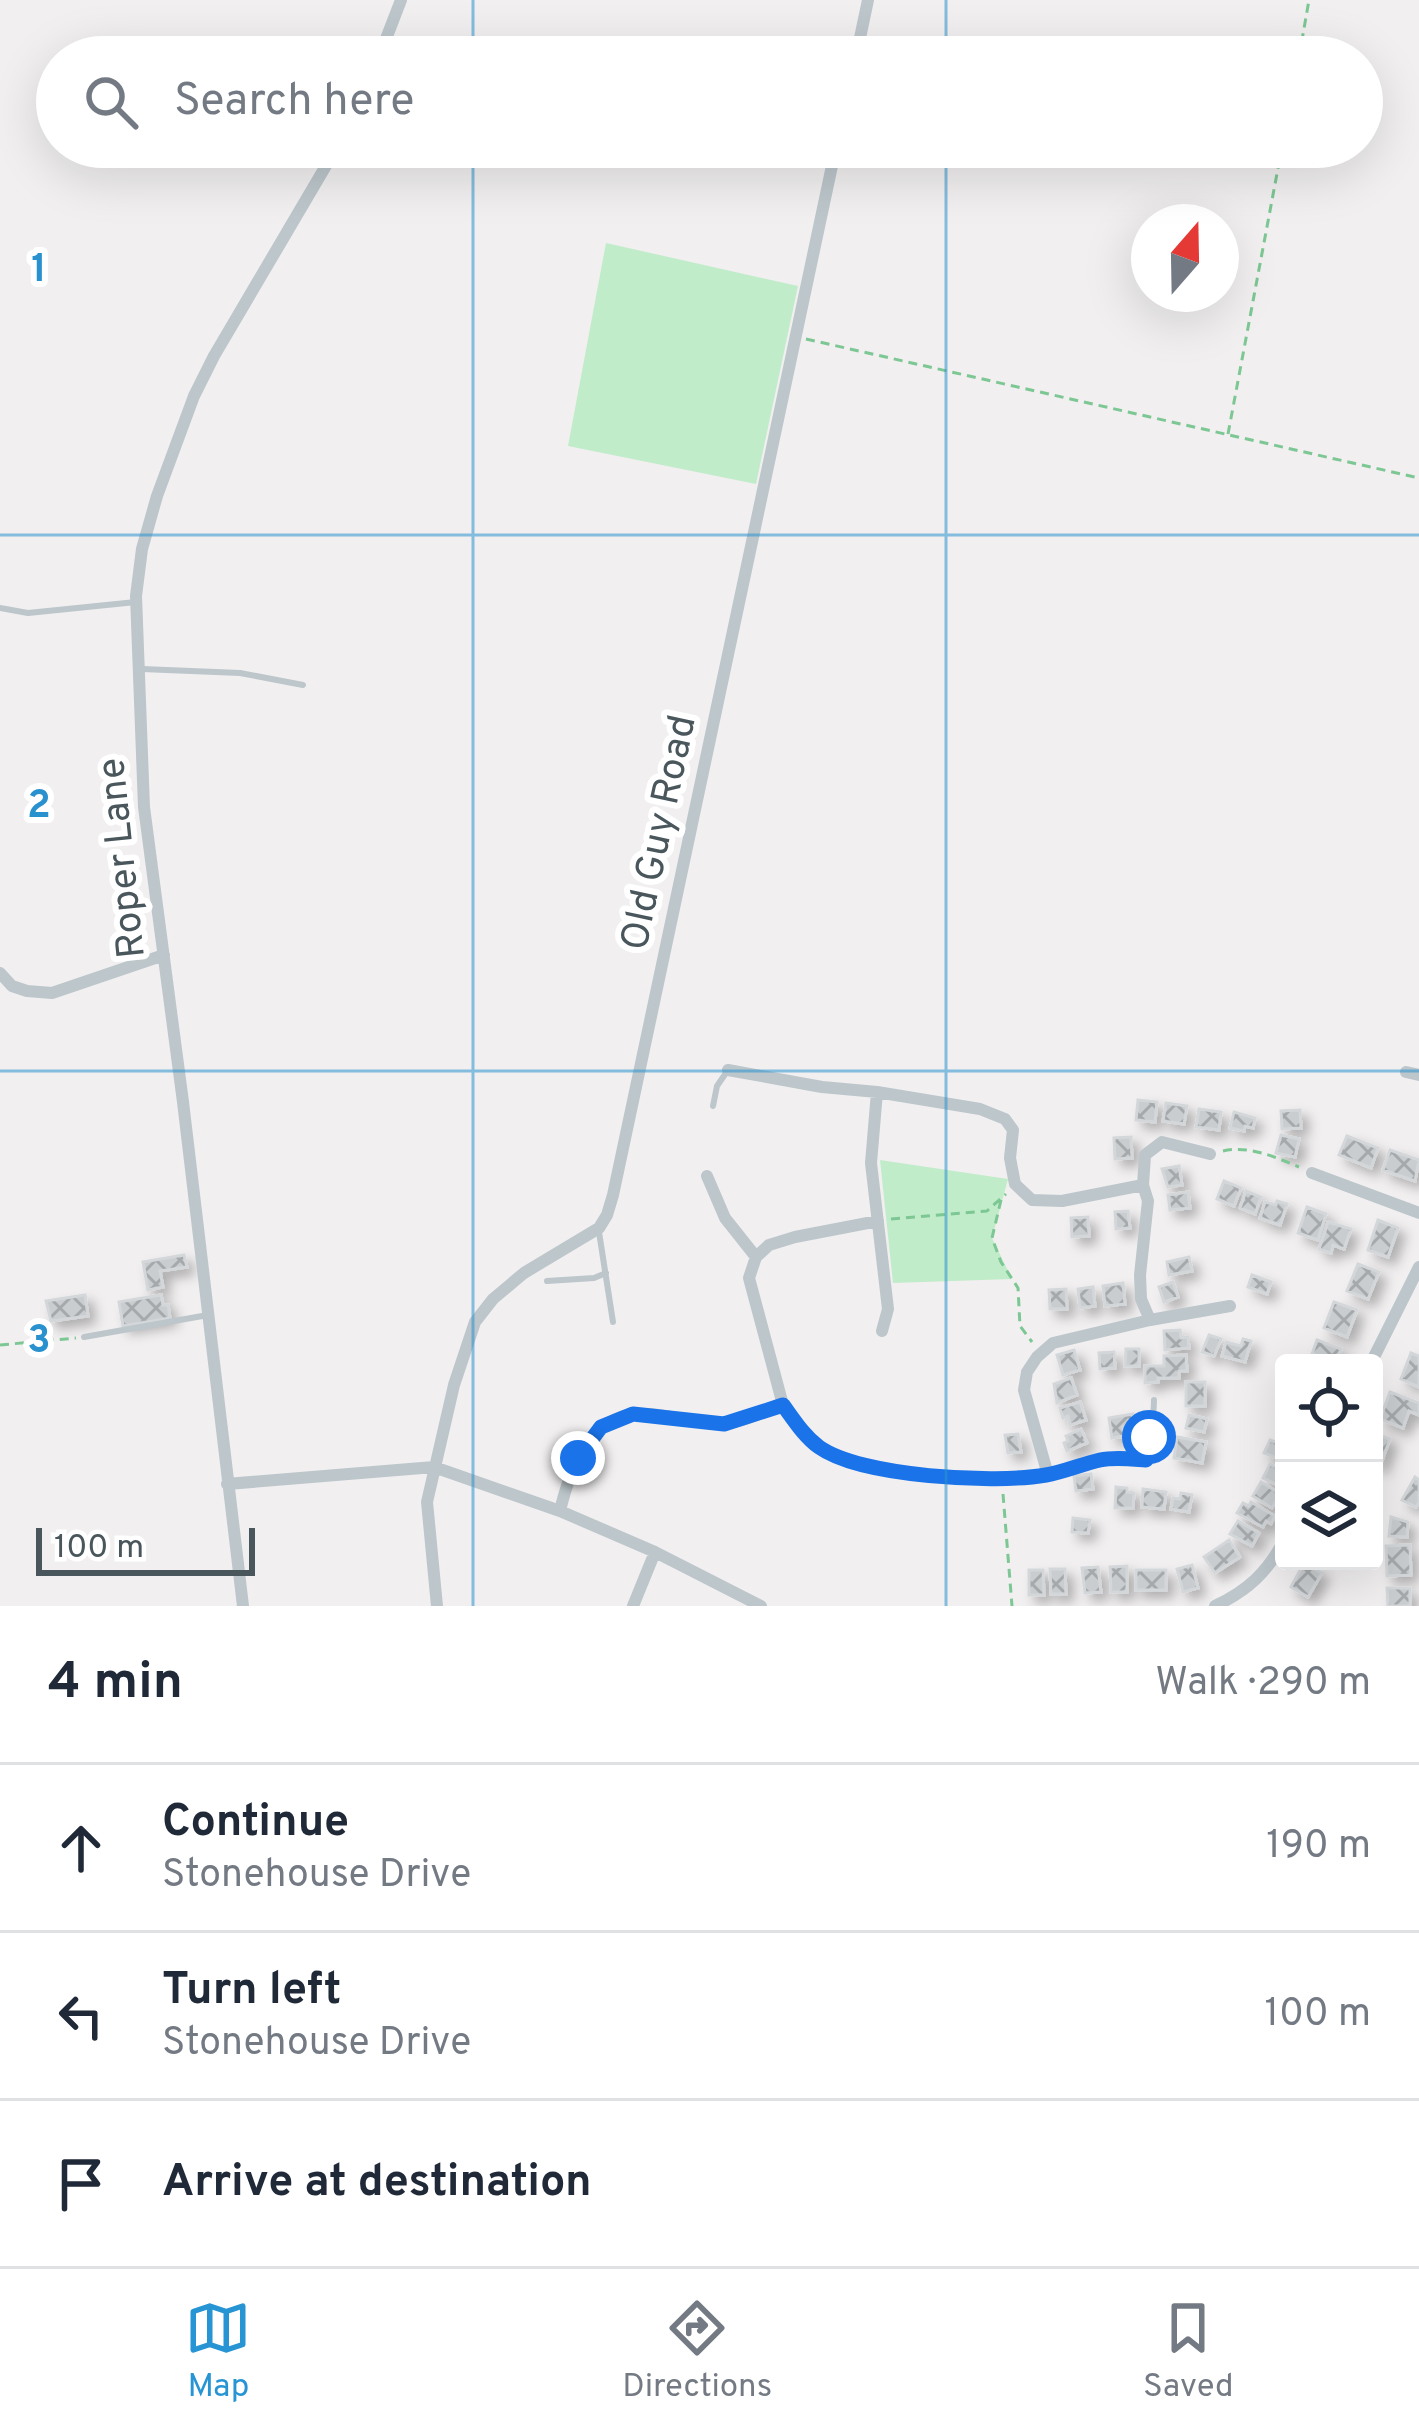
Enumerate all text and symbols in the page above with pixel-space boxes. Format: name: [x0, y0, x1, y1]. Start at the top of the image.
search box: [36, 36, 1383, 168]
icon: search: [78, 69, 144, 135]
text: Search here: [174, 74, 414, 131]
north arrow: [1131, 204, 1239, 312]
text: 1: [31, 247, 47, 296]
street label: Old Guy Road: [612, 711, 710, 955]
street label: Roper Lane: [89, 755, 159, 961]
text: 2: [27, 783, 51, 832]
text: 3: [27, 1318, 51, 1367]
map controls: [1275, 1354, 1383, 1570]
button: locate: [1275, 1354, 1383, 1462]
route start: [1122, 1410, 1176, 1464]
route end: [551, 1431, 605, 1485]
button: layers: [1275, 1462, 1383, 1570]
scale bar: [36, 1522, 255, 1575]
text: 100 m: [54, 1528, 144, 1570]
text: 4 min: [48, 1652, 183, 1717]
text: Walk · 290 m: [1155, 1660, 1371, 1709]
text: Continue: [162, 1795, 349, 1852]
icon: ahead: [48, 1815, 114, 1881]
text: 190 m: [1266, 1823, 1371, 1872]
text: Stonehouse Drive: [162, 1852, 471, 1901]
text: Turn left: [162, 1963, 341, 2020]
icon: left: [48, 1983, 114, 2049]
text: 100 m: [1264, 1991, 1371, 2040]
text: Stonehouse Drive: [162, 2020, 471, 2069]
icon: arrive: [48, 2151, 114, 2217]
text: Arrive at destination: [162, 2155, 592, 2212]
tab: Map: [185, 2295, 251, 2409]
tab: Directions: [622, 2295, 772, 2409]
tab: Saved: [1143, 2295, 1234, 2409]

